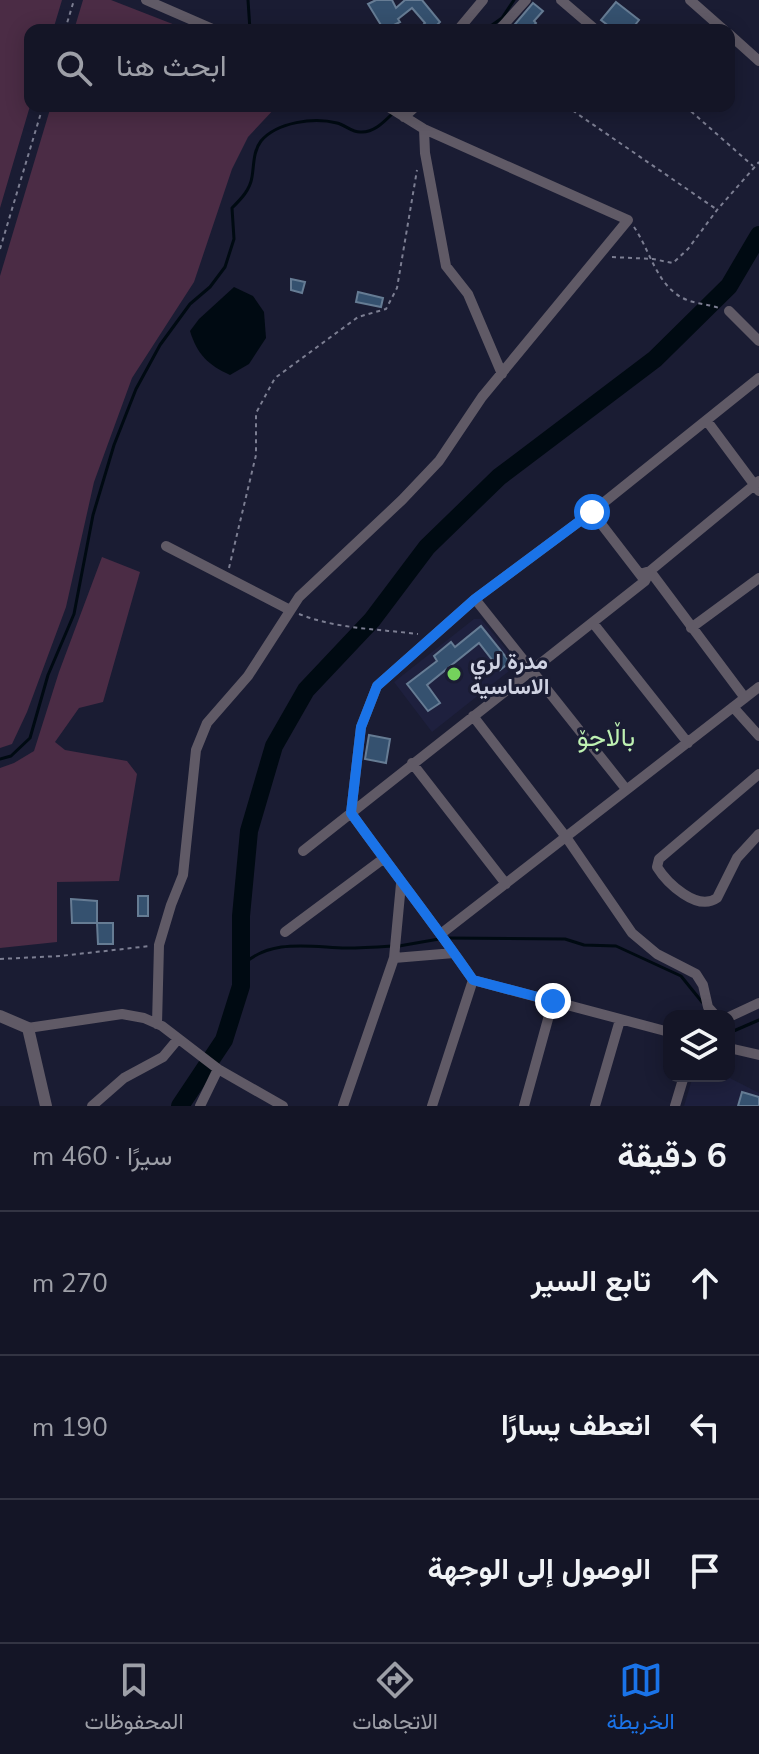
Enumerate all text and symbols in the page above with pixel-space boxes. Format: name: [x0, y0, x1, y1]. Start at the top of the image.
search box: [24, 24, 735, 112]
icon: search: [52, 46, 96, 90]
text: ابحث هنا: [116, 46, 227, 87]
route start: [574, 494, 610, 530]
place label: مدرة لري الاساسیه: [470, 647, 550, 702]
marker: مدرة لري الاساسیه: [445, 665, 463, 683]
district label: باڵاجۆ: [577, 720, 635, 755]
route end: [535, 983, 571, 1019]
map controls: [663, 1010, 735, 1082]
button: layers: [663, 1010, 735, 1082]
text: 6 دقيقة: [617, 1133, 727, 1179]
text: سيرًا · 460 m: [32, 1139, 172, 1174]
text: تابع السير: [531, 1261, 651, 1302]
icon: ahead: [683, 1261, 727, 1305]
text: 270 m: [32, 1266, 108, 1301]
text: انعطف يسارًا: [501, 1405, 651, 1446]
icon: left: [683, 1405, 727, 1449]
text: 190 m: [32, 1410, 108, 1445]
text: الوصول إلى الوجهة: [427, 1549, 651, 1590]
icon: arrive: [683, 1549, 727, 1593]
tab: المحفوظات: [84, 1658, 184, 1741]
tab: الاتجاهات: [352, 1658, 438, 1741]
tab: الخريطة: [607, 1658, 675, 1741]

